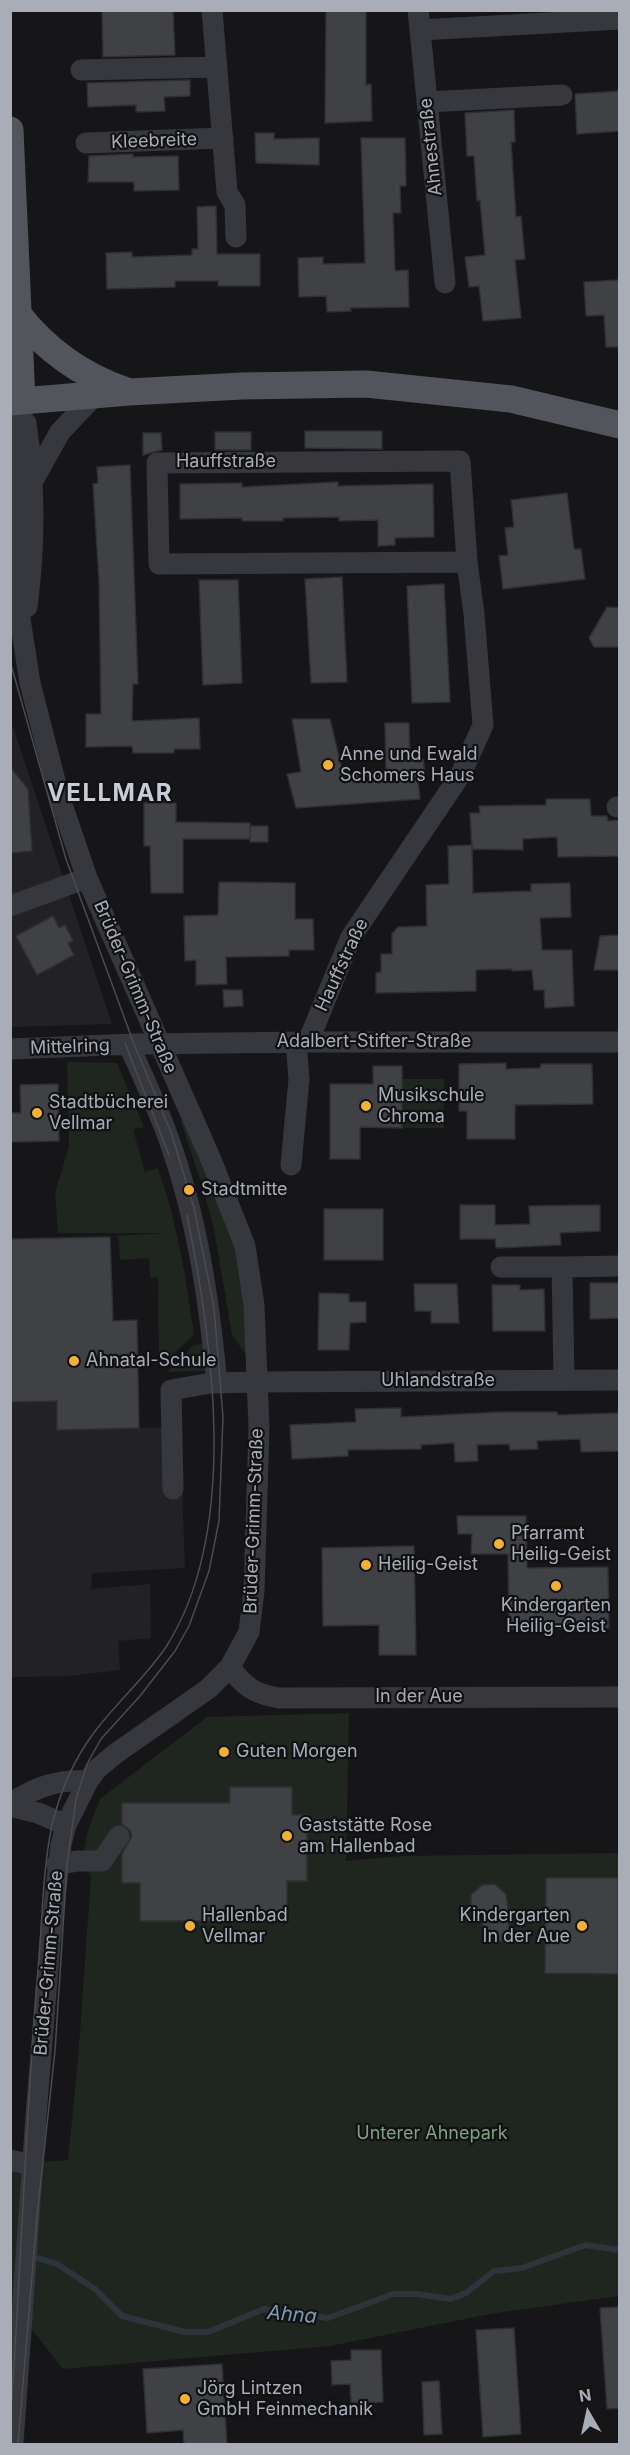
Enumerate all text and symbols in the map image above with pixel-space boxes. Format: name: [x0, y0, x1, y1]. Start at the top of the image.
street label: Ahnestraße: [415, 97, 447, 197]
street label: Kleebreite: [111, 129, 197, 153]
street label: Hauffstraße: [176, 451, 276, 473]
place label: Anne und Ewald Schomers Haus: [340, 744, 478, 786]
marker: Anne und Ewald Schomers Haus: [321, 758, 335, 772]
district label: VELLMAR: [47, 780, 173, 808]
street label: Brüder-Grimm-Straße: [89, 897, 181, 1077]
street label: Hauffstraße: [311, 915, 373, 1015]
street label: Adalbert-Stifter-Straße: [277, 1031, 471, 1053]
street label: Mittelring: [30, 1035, 110, 1059]
place label: Musikschule Chroma: [378, 1085, 485, 1128]
place label: Stadtbücherei Vellmar: [49, 1092, 168, 1134]
marker: Musikschule Chroma: [359, 1099, 373, 1113]
marker: Stadtbücherei Vellmar: [30, 1106, 44, 1120]
place label: Stadtmitte: [201, 1179, 288, 1201]
marker: Stadtmitte: [182, 1183, 196, 1197]
place label: Ahnatal-Schule: [86, 1350, 216, 1372]
marker: Ahnatal-Schule: [67, 1354, 81, 1368]
street label: Uhlandstraße: [381, 1370, 495, 1392]
street label: Brüder-Grimm-Straße: [240, 1428, 268, 1614]
place label: Pfarramt Heilig-Geist: [511, 1523, 611, 1565]
marker: Pfarramt Heilig-Geist: [492, 1537, 506, 1551]
place label: Heilig-Geist: [378, 1554, 478, 1576]
marker: Heilig-Geist: [359, 1558, 373, 1572]
marker: Kindergarten Heilig-Geist: [549, 1579, 563, 1593]
place label: Kindergarten Heilig-Geist: [501, 1595, 611, 1638]
street label: In der Aue: [375, 1686, 463, 1708]
place label: Guten Morgen: [236, 1741, 358, 1763]
marker: Guten Morgen: [217, 1745, 231, 1759]
place label: Gaststätte Rose am Hallenbad: [299, 1815, 432, 1858]
marker: Gaststätte Rose am Hallenbad: [280, 1829, 294, 1843]
street label: Brüder-Grimm-Straße: [30, 1870, 68, 2056]
place label: Hallenbad Vellmar: [202, 1905, 288, 1948]
place label: Kindergarten In der Aue: [460, 1905, 570, 1948]
marker: Hallenbad Vellmar: [183, 1919, 197, 1933]
marker: Kindergarten In der Aue: [575, 1919, 589, 1933]
park label: Unterer Ahnepark: [356, 2123, 508, 2145]
water label: Ahna: [266, 2301, 318, 2329]
place label: Jörg Lintzen GmbH Feinmechanik: [197, 2378, 373, 2420]
north arrow: [558, 2383, 618, 2443]
text: N: [578, 2384, 593, 2406]
marker: Jörg Lintzen GmbH Feinmechanik: [178, 2392, 192, 2406]

